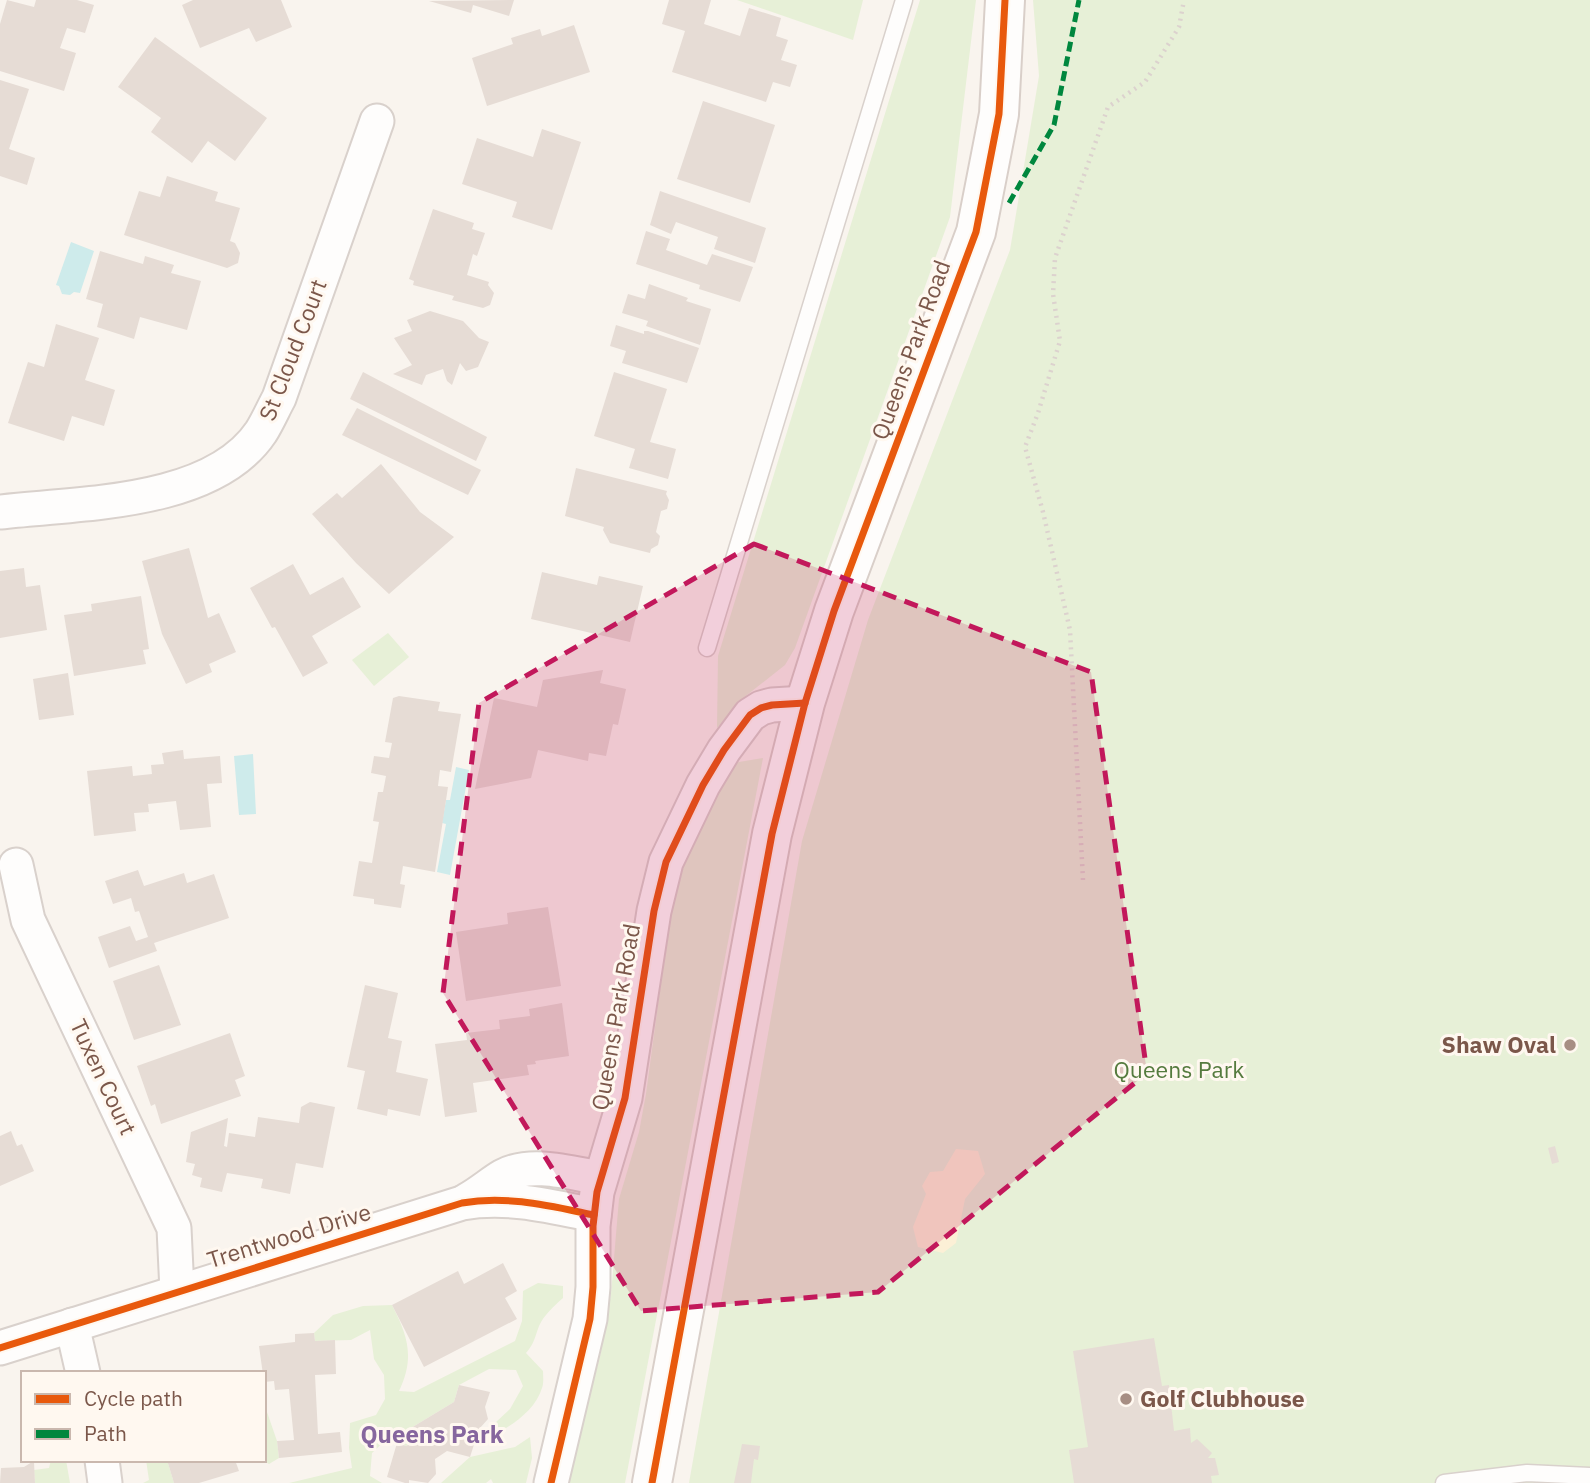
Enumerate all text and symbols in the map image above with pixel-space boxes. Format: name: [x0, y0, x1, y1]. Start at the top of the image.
street label: Queens Park Road: [864, 256, 957, 444]
street label: St Cloud Court: [251, 275, 333, 425]
street label: Queens Park Road: [584, 921, 646, 1113]
street label: Tuxen Court: [64, 1014, 144, 1139]
place label: Shaw Oval: [1442, 1029, 1556, 1059]
marker: Shaw Oval: [1562, 1037, 1578, 1053]
park label: Queens Park: [1114, 1054, 1244, 1084]
street label: Trentwood Drive: [203, 1196, 374, 1274]
legend: [21, 1371, 266, 1462]
place label: Golf Clubhouse: [1140, 1383, 1305, 1413]
text: Cycle path: [84, 1384, 183, 1412]
marker: Golf Clubhouse: [1118, 1391, 1134, 1407]
district label: Queens Park: [360, 1418, 504, 1450]
text: Path: [84, 1419, 127, 1447]

